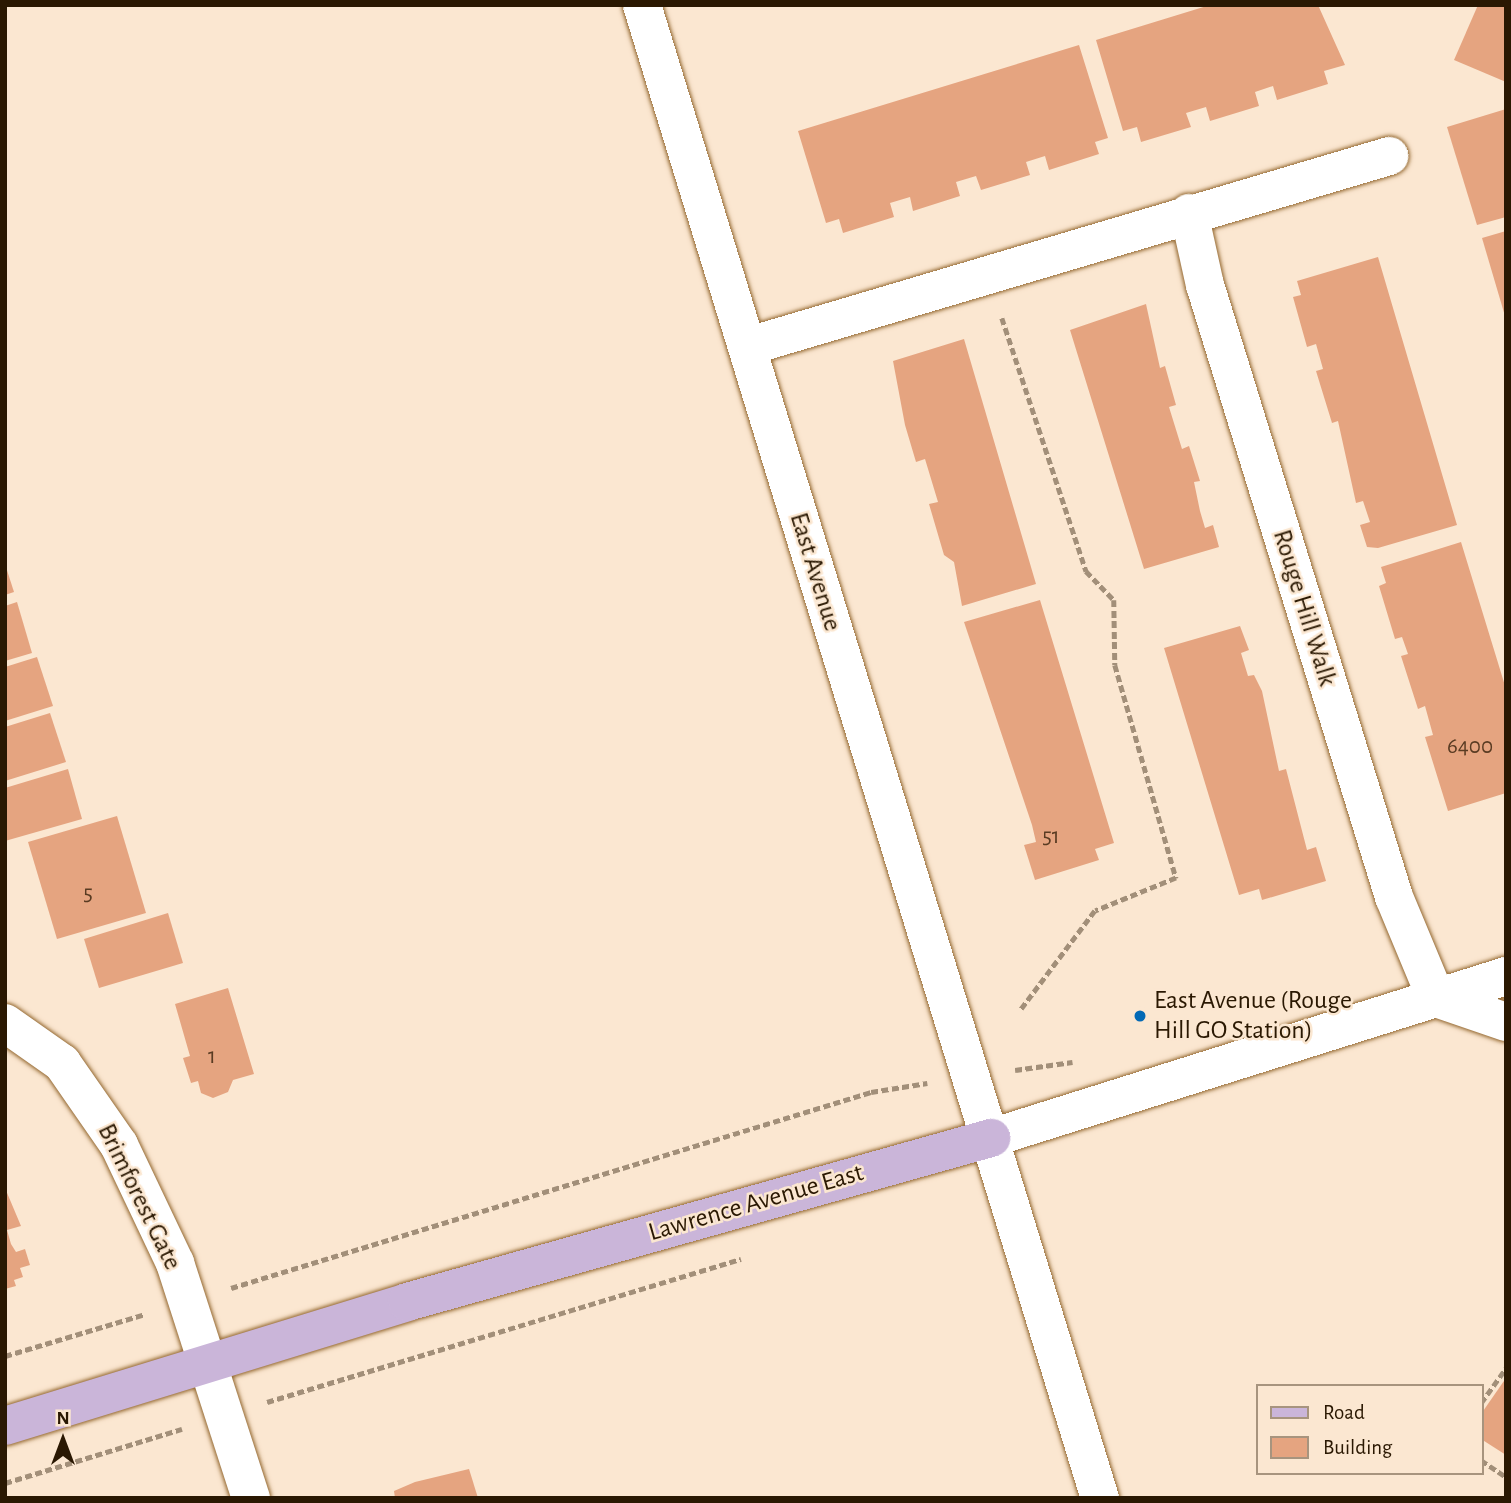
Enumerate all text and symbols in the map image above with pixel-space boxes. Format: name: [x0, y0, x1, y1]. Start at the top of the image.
street label: East Avenue: [782, 509, 848, 635]
street label: Rouge Hill Walk: [1265, 526, 1343, 690]
house number: 6400: [1447, 733, 1493, 761]
house number: 51: [1042, 823, 1060, 851]
house number: 5: [83, 880, 93, 908]
place label: East Avenue (Rouge Hill GO Station): [1154, 985, 1352, 1046]
marker: East Avenue (Rouge Hill GO Station): [1132, 1008, 1148, 1024]
house number: 1: [208, 1043, 216, 1071]
street label: Brimforest Gate: [90, 1119, 188, 1275]
street label: Lawrence Avenue East: [645, 1157, 867, 1249]
legend: [1256, 1384, 1483, 1475]
text: Road: [1323, 1402, 1365, 1423]
north arrow: [28, 1405, 98, 1475]
text: N: [56, 1409, 70, 1428]
text: Building: [1323, 1437, 1392, 1458]

